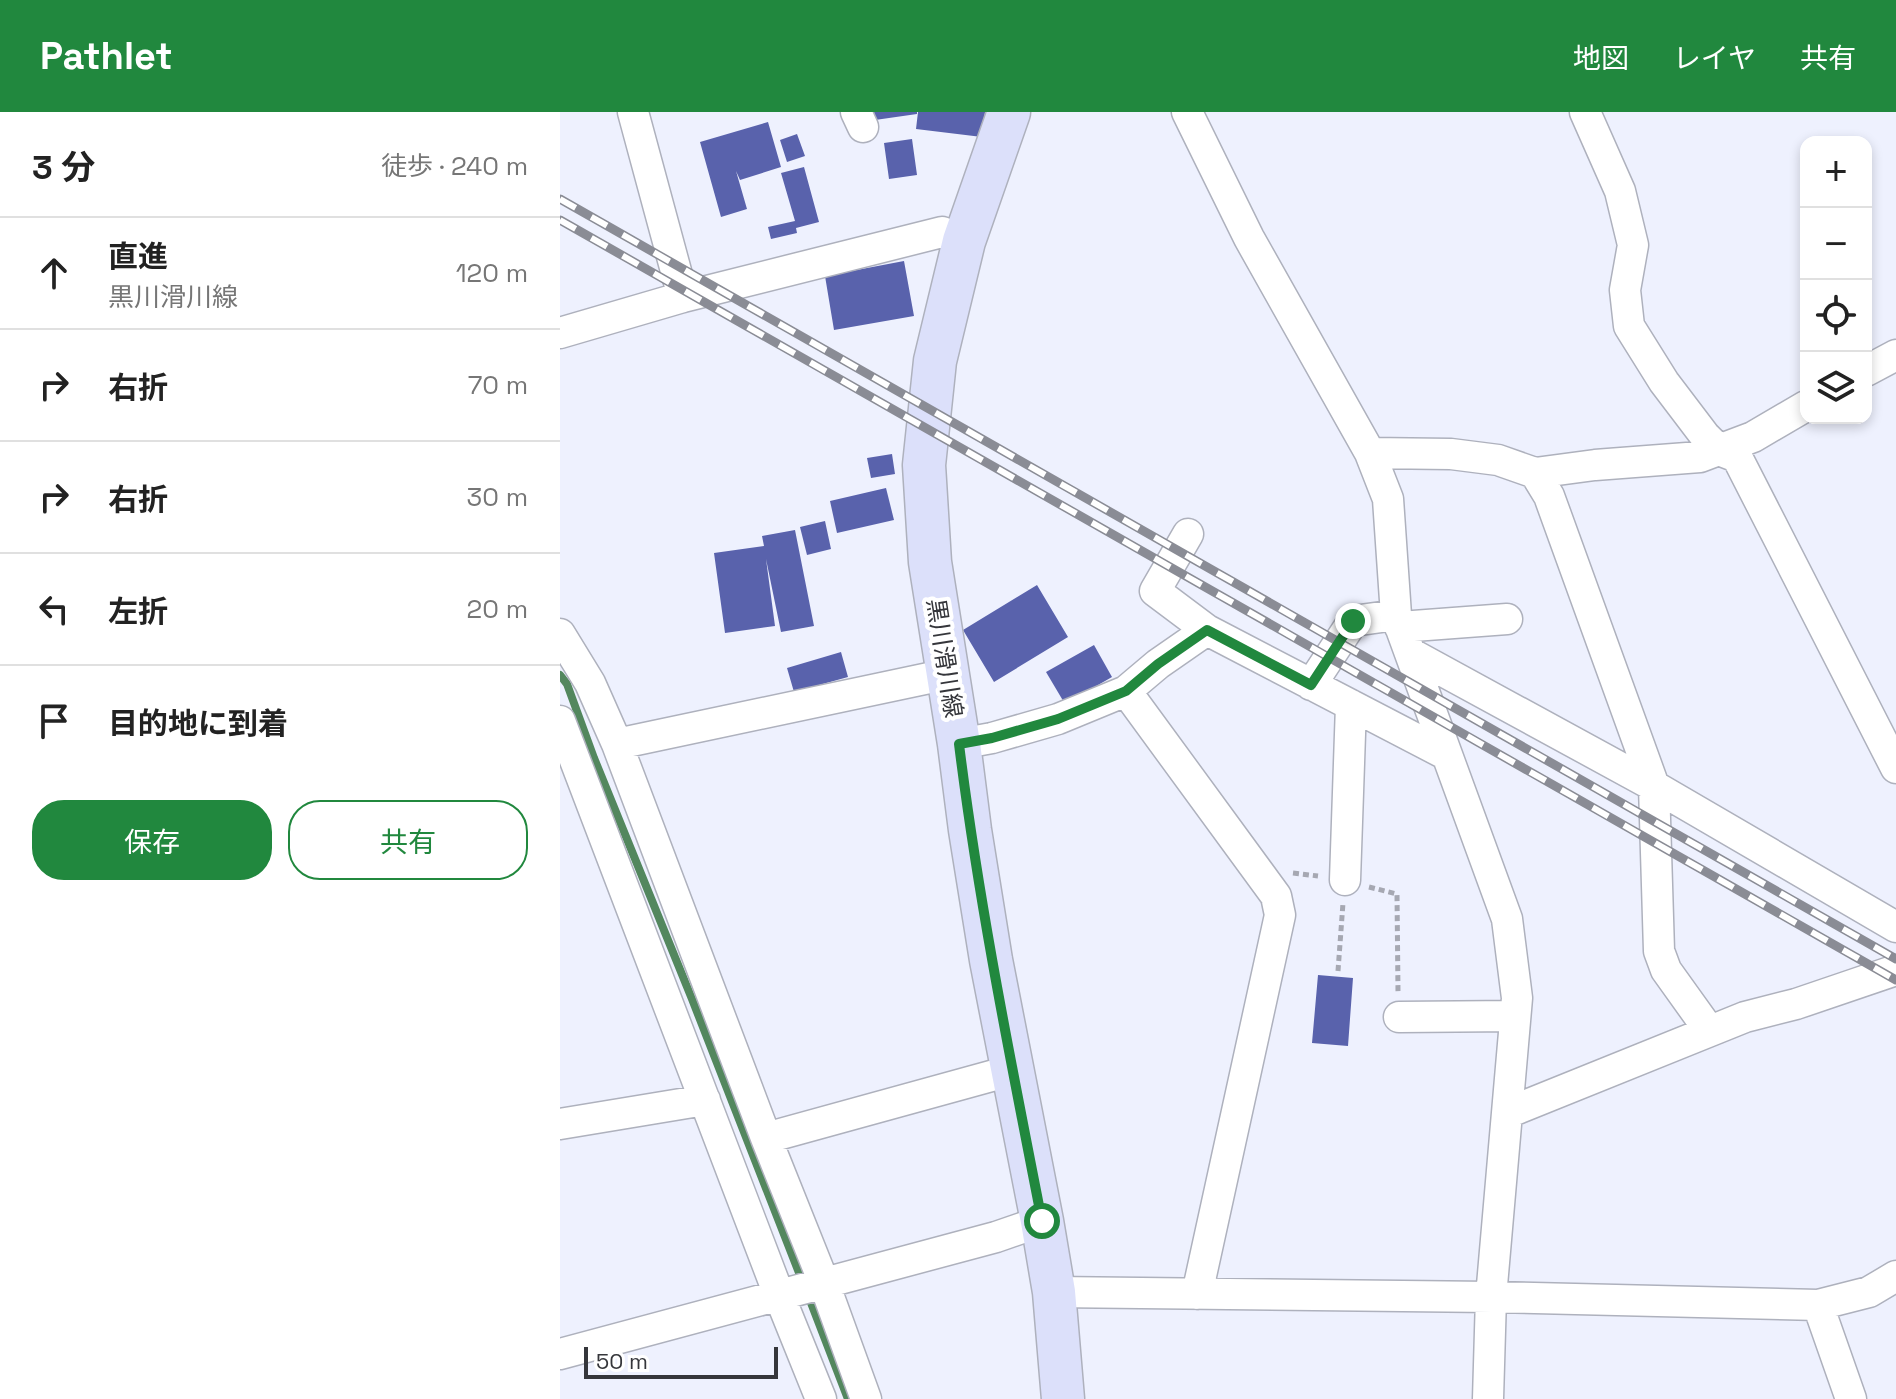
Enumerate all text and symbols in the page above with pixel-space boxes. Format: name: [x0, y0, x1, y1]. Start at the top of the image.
text: Pathlet: [40, 32, 173, 80]
text: 地図: [1573, 40, 1629, 76]
text: レイヤ: [1673, 40, 1756, 76]
text: 共有: [1800, 40, 1856, 76]
map controls: [1800, 136, 1872, 424]
button: +: [1800, 136, 1872, 208]
text: 3 分: [32, 146, 95, 189]
text: 徒歩 · 240 m: [381, 149, 528, 183]
button: −: [1800, 208, 1872, 280]
text: 直進: [108, 237, 168, 276]
icon: ahead: [32, 251, 76, 295]
text: 120 m: [456, 256, 528, 290]
text: 黒川滑川線: [108, 280, 238, 314]
button: locate: [1800, 280, 1872, 352]
button: layers: [1800, 352, 1872, 424]
icon: right: [32, 363, 76, 407]
text: 右折: [108, 368, 168, 407]
text: 70 m: [468, 368, 528, 402]
icon: right: [32, 475, 76, 519]
text: 右折: [108, 480, 168, 519]
text: 30 m: [467, 480, 528, 514]
icon: left: [32, 587, 76, 631]
text: 左折: [108, 592, 168, 631]
text: 20 m: [467, 592, 528, 626]
street label: 黒川滑川線: [920, 596, 970, 720]
route end: [1335, 603, 1371, 639]
icon: arrive: [32, 699, 76, 743]
text: 目的地に到着: [108, 704, 288, 743]
button: 保存: [32, 800, 272, 880]
button: 共有: [288, 800, 528, 880]
route start: [1024, 1203, 1060, 1239]
scale bar: [584, 1343, 778, 1379]
text: 50 m: [596, 1347, 648, 1375]

